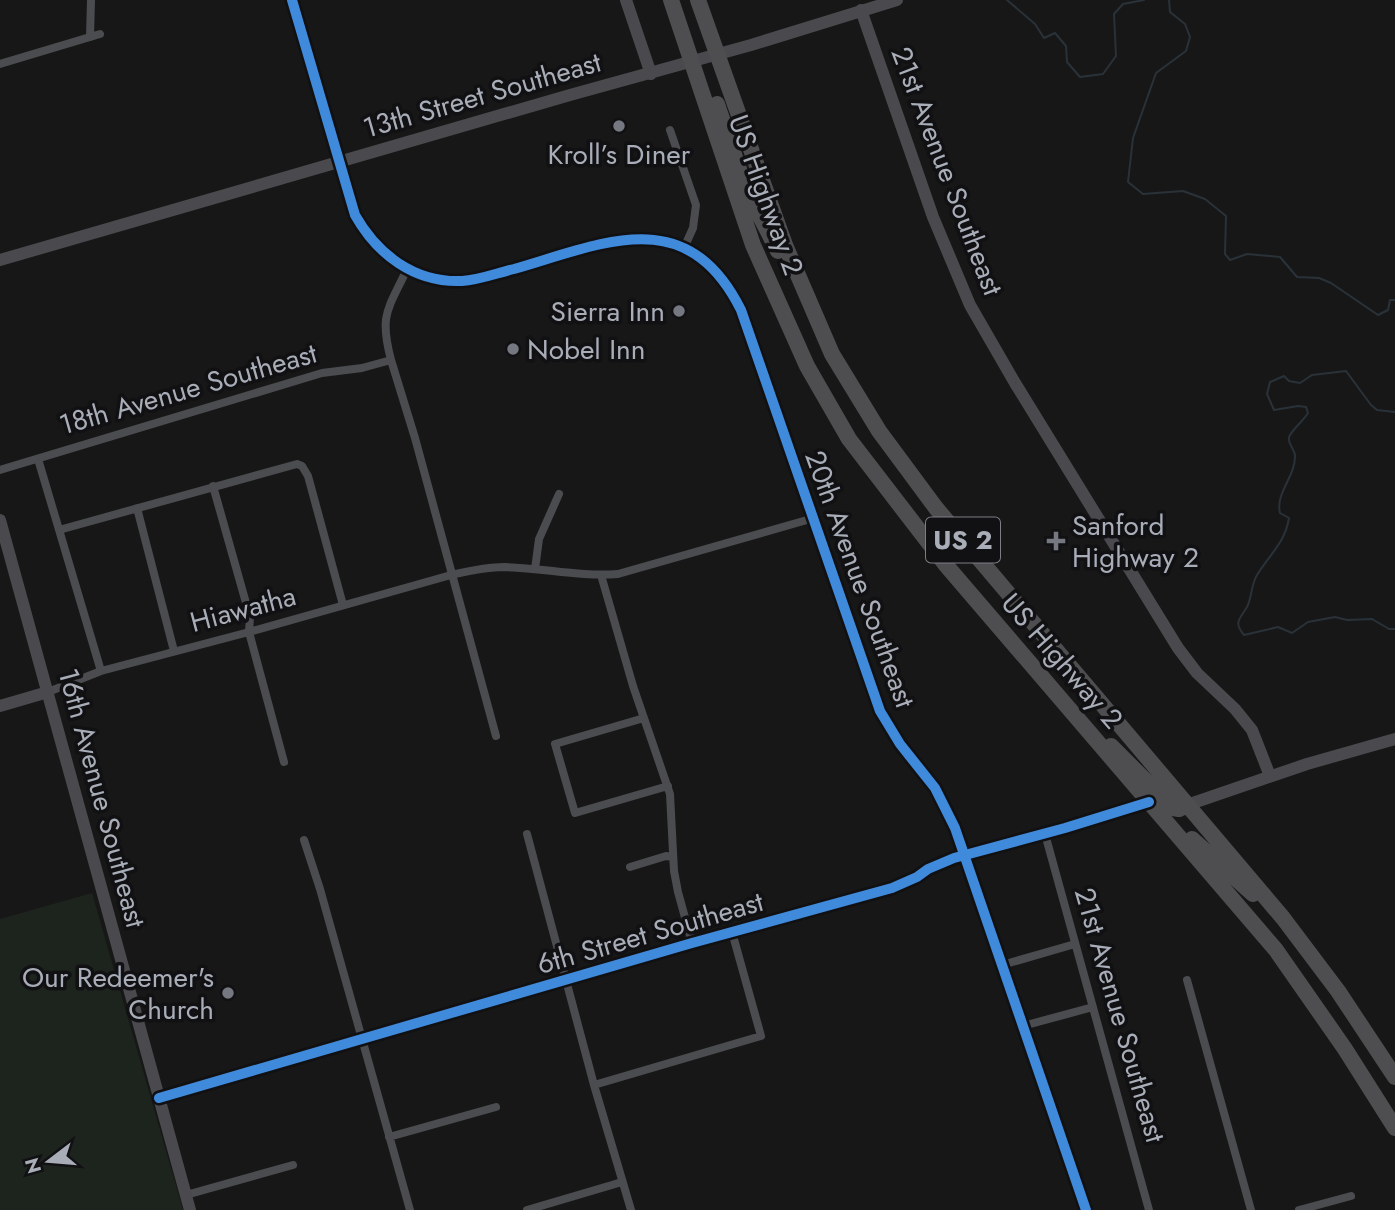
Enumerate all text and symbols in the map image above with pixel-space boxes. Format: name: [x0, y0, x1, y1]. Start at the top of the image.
street label: 13th Street Southeast: [358, 41, 606, 149]
street label: 21st Avenue Southeast: [881, 41, 1013, 301]
street label: US Highway 2: [718, 109, 814, 281]
marker: Kroll’s Diner: [611, 118, 627, 134]
place label: Kroll’s Diner: [548, 134, 691, 175]
place label: Sierra Inn: [551, 291, 665, 332]
marker: Sierra Inn: [671, 303, 687, 319]
place label: Nobel Inn: [527, 329, 645, 370]
street label: 18th Avenue Southeast: [55, 333, 322, 445]
marker: Nobel Inn: [505, 341, 521, 357]
street label: 20th Avenue Southeast: [794, 445, 926, 714]
place label: Sanford Highway 2: [1072, 505, 1199, 578]
road number: US 2: [926, 518, 1000, 562]
marker: Sanford Highway 2: [1046, 531, 1066, 551]
street label: Hiawatha: [186, 575, 300, 643]
street label: US Highway 2: [991, 584, 1133, 738]
street label: 16th Avenue Southeast: [48, 664, 156, 932]
street label: 6th Street Southeast: [532, 881, 768, 985]
street label: 21st Avenue Southeast: [1064, 883, 1176, 1147]
place label: Our Redeemer's Church: [22, 957, 214, 1030]
marker: Our Redeemer's Church: [220, 985, 236, 1001]
north arrow: [14, 1126, 84, 1196]
text: N: [18, 1155, 48, 1177]

